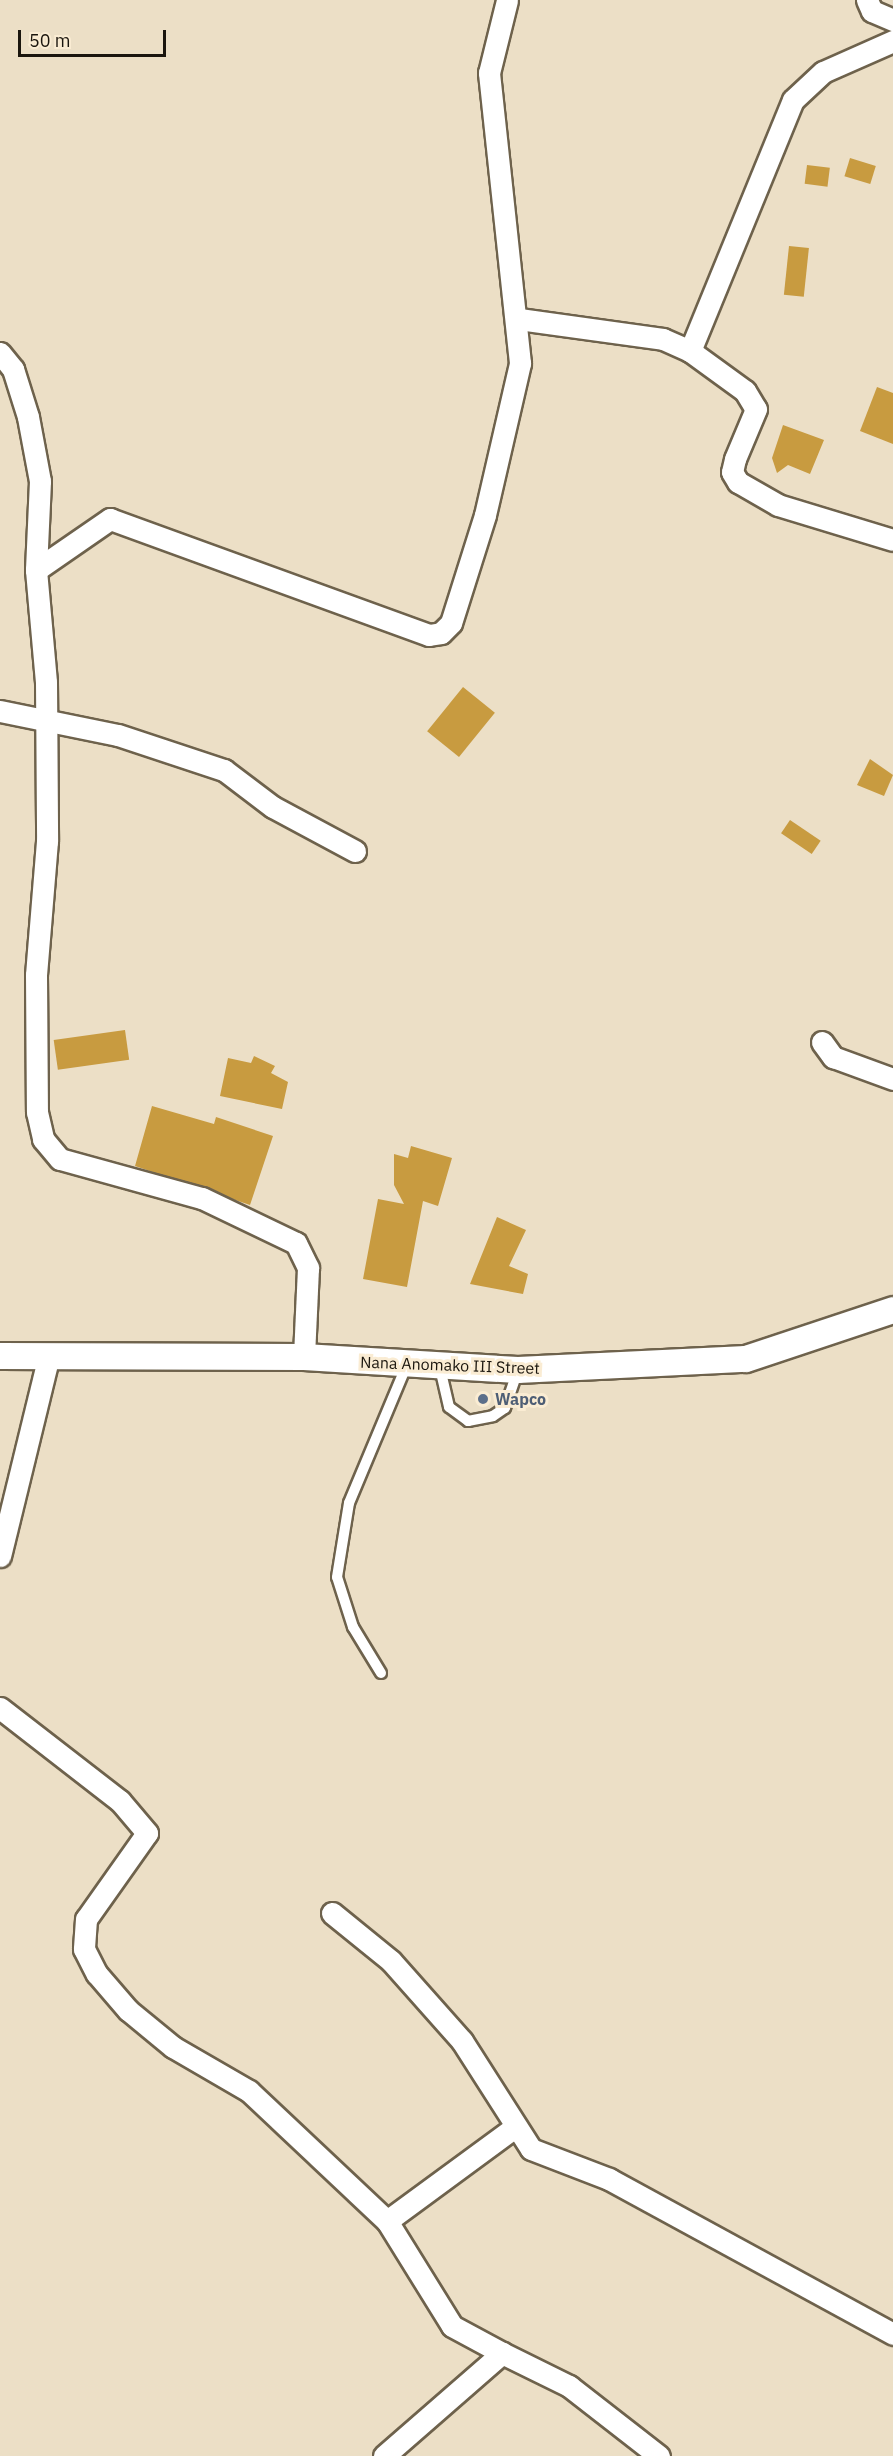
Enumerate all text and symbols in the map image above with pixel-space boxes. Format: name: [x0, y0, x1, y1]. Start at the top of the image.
scale bar: [21, 18, 170, 56]
text: 50 m: [29, 29, 71, 52]
street label: Nana Anomako III Street: [360, 1352, 540, 1378]
place label: Wapco: [495, 1389, 546, 1409]
marker: Wapco: [476, 1392, 490, 1406]

